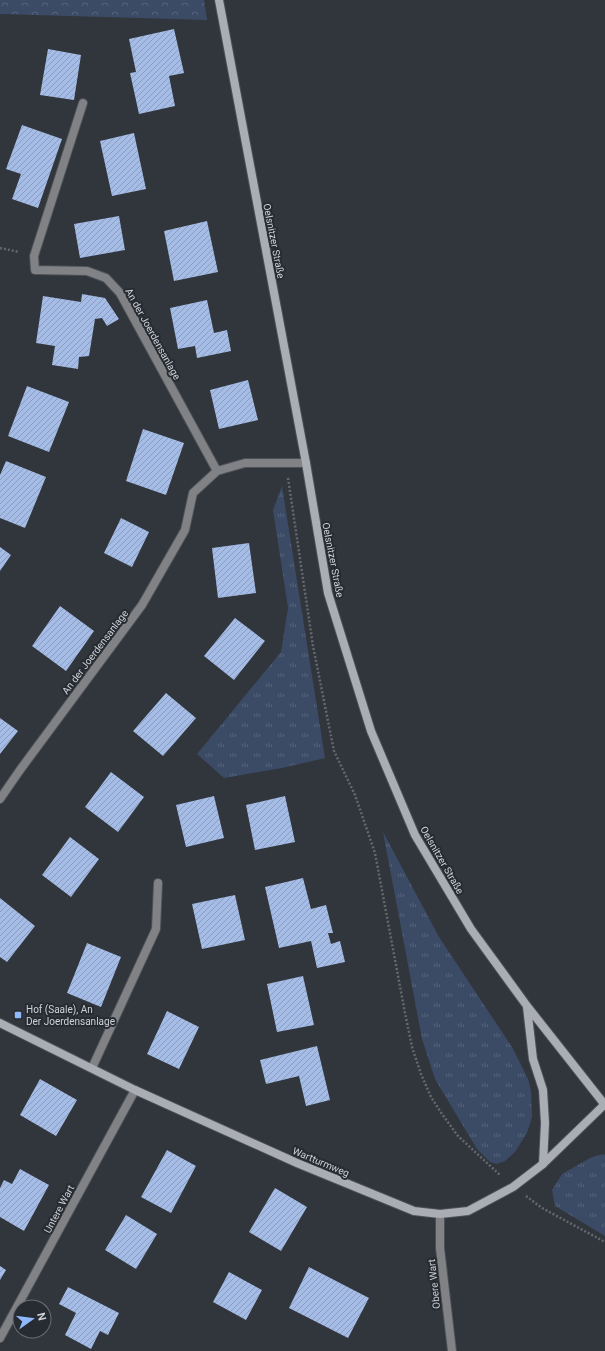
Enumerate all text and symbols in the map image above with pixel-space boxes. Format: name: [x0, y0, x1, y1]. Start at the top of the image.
street label: Oelsnitzer Straße: [261, 203, 287, 279]
street label: An der Joerdensanlage: [123, 286, 183, 382]
street label: Oelsnitzer Straße: [320, 522, 346, 598]
street label: An der Joerdensanlage: [60, 608, 130, 696]
street label: Oelsnitzer Straße: [418, 824, 466, 896]
place label: Hof (Saale), An Der Joerdensanlage: [26, 1004, 115, 1027]
marker: Hof (Saale), An Der Joerdensanlage: [13, 1010, 23, 1020]
street label: Wartturmweg: [291, 1145, 351, 1179]
street label: Untere Wart: [42, 1183, 76, 1235]
street label: Obere Wart: [426, 1259, 442, 1309]
north arrow: [12, 1299, 52, 1339]
text: N: [34, 1311, 49, 1322]

